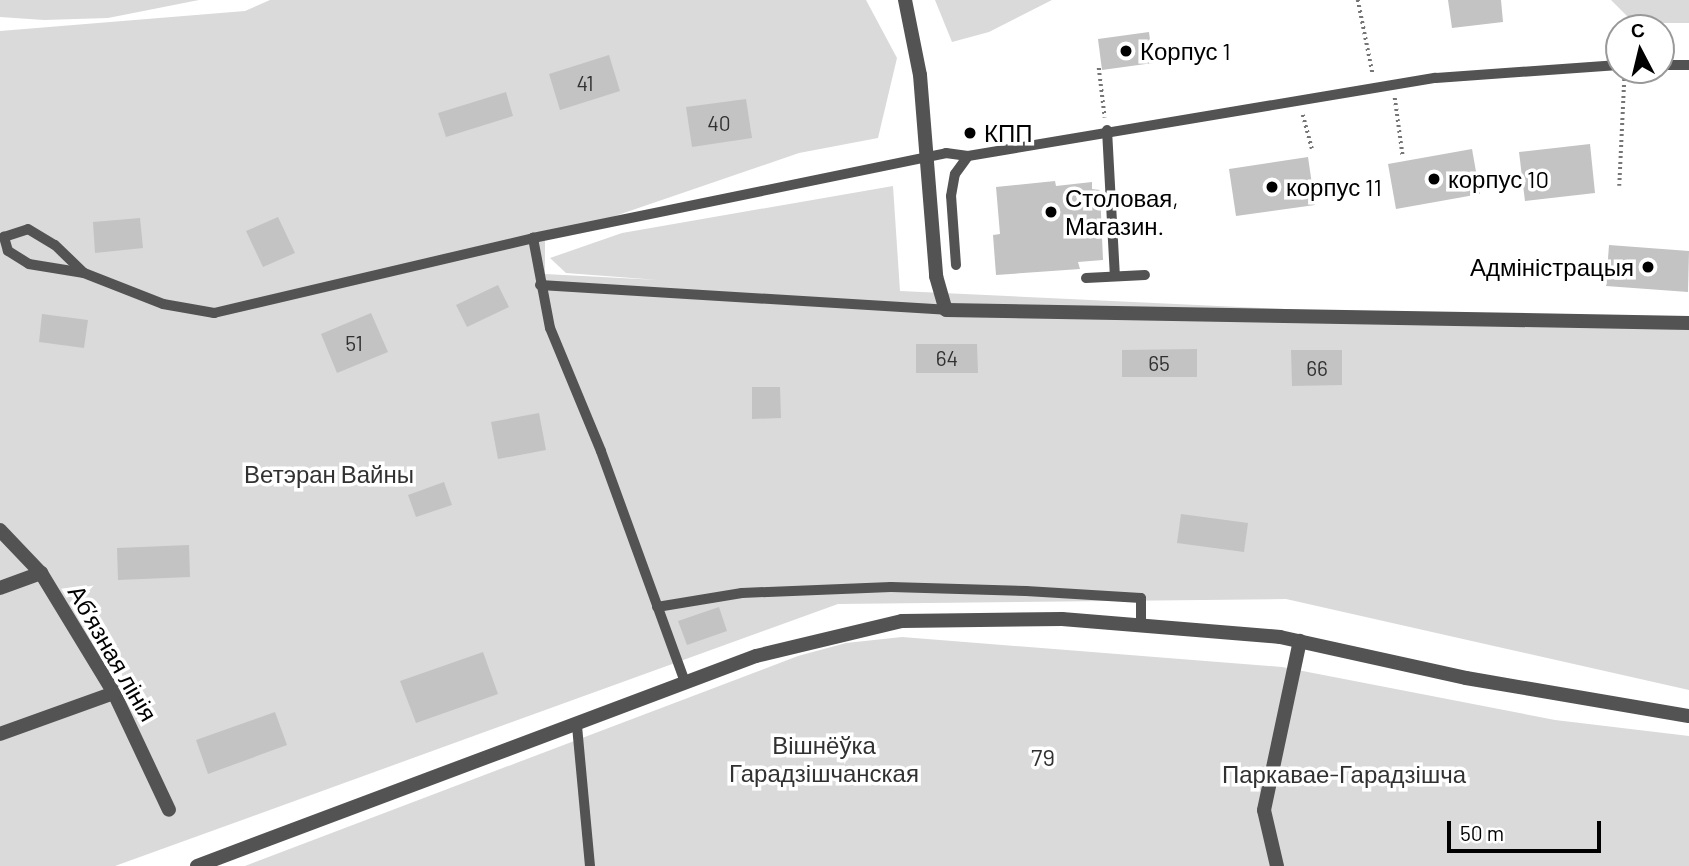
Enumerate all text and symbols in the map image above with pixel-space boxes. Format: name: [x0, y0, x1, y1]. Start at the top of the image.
north arrow: [1605, 14, 1675, 84]
text: С: [1629, 17, 1646, 42]
place label: Корпус 1: [1140, 37, 1231, 65]
marker: Корпус 1: [1118, 43, 1134, 59]
house number: 41: [577, 70, 593, 96]
house number: 40: [707, 110, 731, 136]
place label: КПП: [984, 119, 1032, 147]
marker: КПП: [962, 125, 978, 141]
place label: корпус 10: [1448, 165, 1549, 193]
marker: корпус 10: [1426, 171, 1442, 187]
place label: корпус 11: [1286, 173, 1382, 201]
marker: корпус 11: [1264, 179, 1280, 195]
place label: Столовая, Магазин.: [1065, 184, 1179, 240]
marker: Столовая, Магазин.: [1043, 204, 1059, 220]
place label: Адміністрацыя: [1470, 253, 1634, 281]
marker: Адміністрацыя: [1640, 259, 1656, 275]
house number: 51: [345, 330, 363, 356]
house number: 64: [936, 345, 958, 371]
house number: 65: [1148, 350, 1170, 376]
house number: 66: [1306, 355, 1328, 381]
park label: Ветэран Вайны: [244, 460, 414, 488]
street label: Абʼязная лінія: [62, 580, 164, 726]
park label: Вішнёўка Гарадзішчанская: [729, 731, 919, 787]
park label: 79: [1031, 743, 1055, 771]
park label: Паркавае-Гарадзішча: [1222, 760, 1466, 788]
scale bar: [1451, 806, 1605, 850]
text: 50 m: [1460, 820, 1504, 845]

